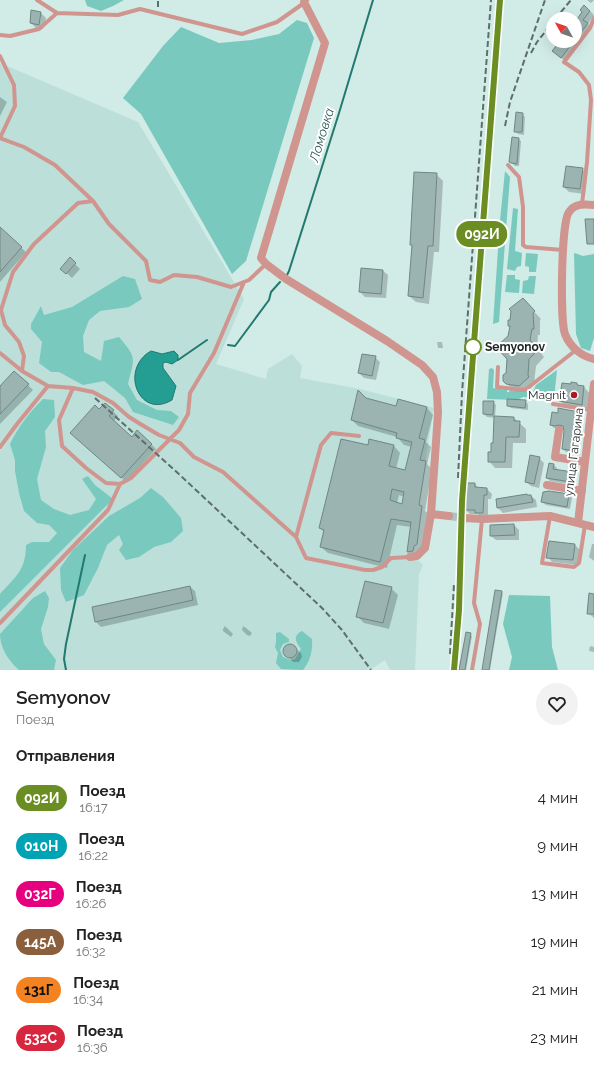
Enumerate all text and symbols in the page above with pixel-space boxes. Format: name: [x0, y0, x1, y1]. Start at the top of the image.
north arrow: [546, 12, 582, 48]
map controls: [546, 12, 582, 48]
water label: Ломовка: [306, 106, 337, 165]
line badge: 092И: [454, 221, 510, 247]
text: 092И: [464, 226, 500, 242]
marker: Semyonov: [464, 338, 482, 356]
place label: Semyonov: [485, 340, 546, 354]
place label: Magnit: [528, 388, 566, 402]
marker: Magnit: [569, 390, 579, 400]
street label: улица Гагарина: [562, 407, 586, 497]
button: heart: [536, 683, 578, 725]
text: Semyonov: [16, 686, 111, 708]
text: Поезд: [16, 712, 54, 727]
text: Отправления: [16, 747, 115, 765]
text: Поезд: [79, 782, 125, 800]
text: 4 мин: [538, 789, 578, 807]
text: 092И: [24, 790, 59, 806]
text: 16:17: [79, 800, 108, 815]
text: Поезд: [79, 830, 124, 848]
text: 9 мин: [537, 837, 578, 855]
text: 010Н: [24, 838, 59, 854]
text: 16:22: [79, 848, 108, 863]
text: Поезд: [76, 878, 122, 896]
text: 13 мин: [532, 885, 578, 903]
text: 032Г: [24, 886, 56, 902]
text: 16:26: [76, 896, 106, 911]
text: Поезд: [76, 926, 122, 944]
text: 19 мин: [531, 933, 578, 951]
text: 145А: [24, 934, 56, 950]
text: 16:32: [76, 944, 106, 959]
text: Поезд: [73, 974, 119, 992]
text: 21 мин: [532, 981, 578, 999]
text: 131Г: [24, 982, 53, 998]
text: 16:34: [73, 992, 103, 1007]
text: Поезд: [77, 1022, 123, 1040]
text: 23 мин: [530, 1029, 578, 1047]
text: 532С: [24, 1030, 57, 1046]
text: 16:36: [77, 1040, 108, 1055]

